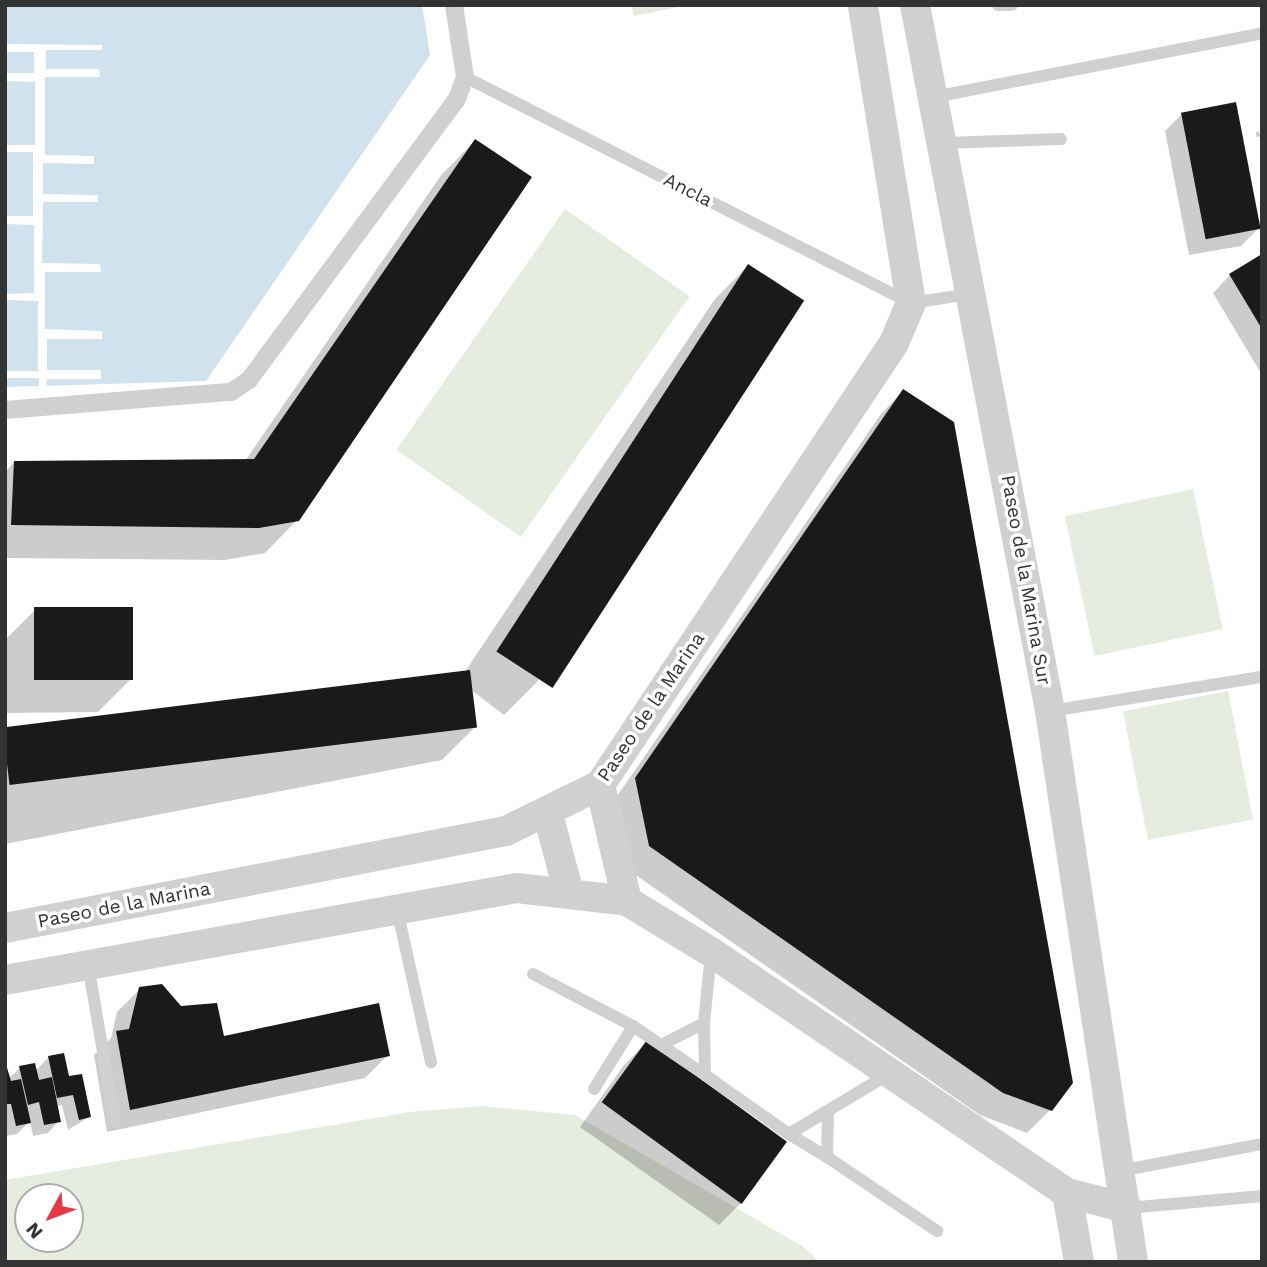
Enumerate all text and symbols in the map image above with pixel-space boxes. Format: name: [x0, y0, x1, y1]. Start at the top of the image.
street label: Ancla: [660, 168, 716, 212]
street label: Paseo de la Marina Sur: [996, 473, 1056, 687]
street label: Paseo de la Marina: [592, 628, 710, 786]
street label: Paseo de la Marina: [36, 877, 212, 933]
north arrow: [14, 1183, 84, 1253]
text: N: [21, 1218, 48, 1244]

